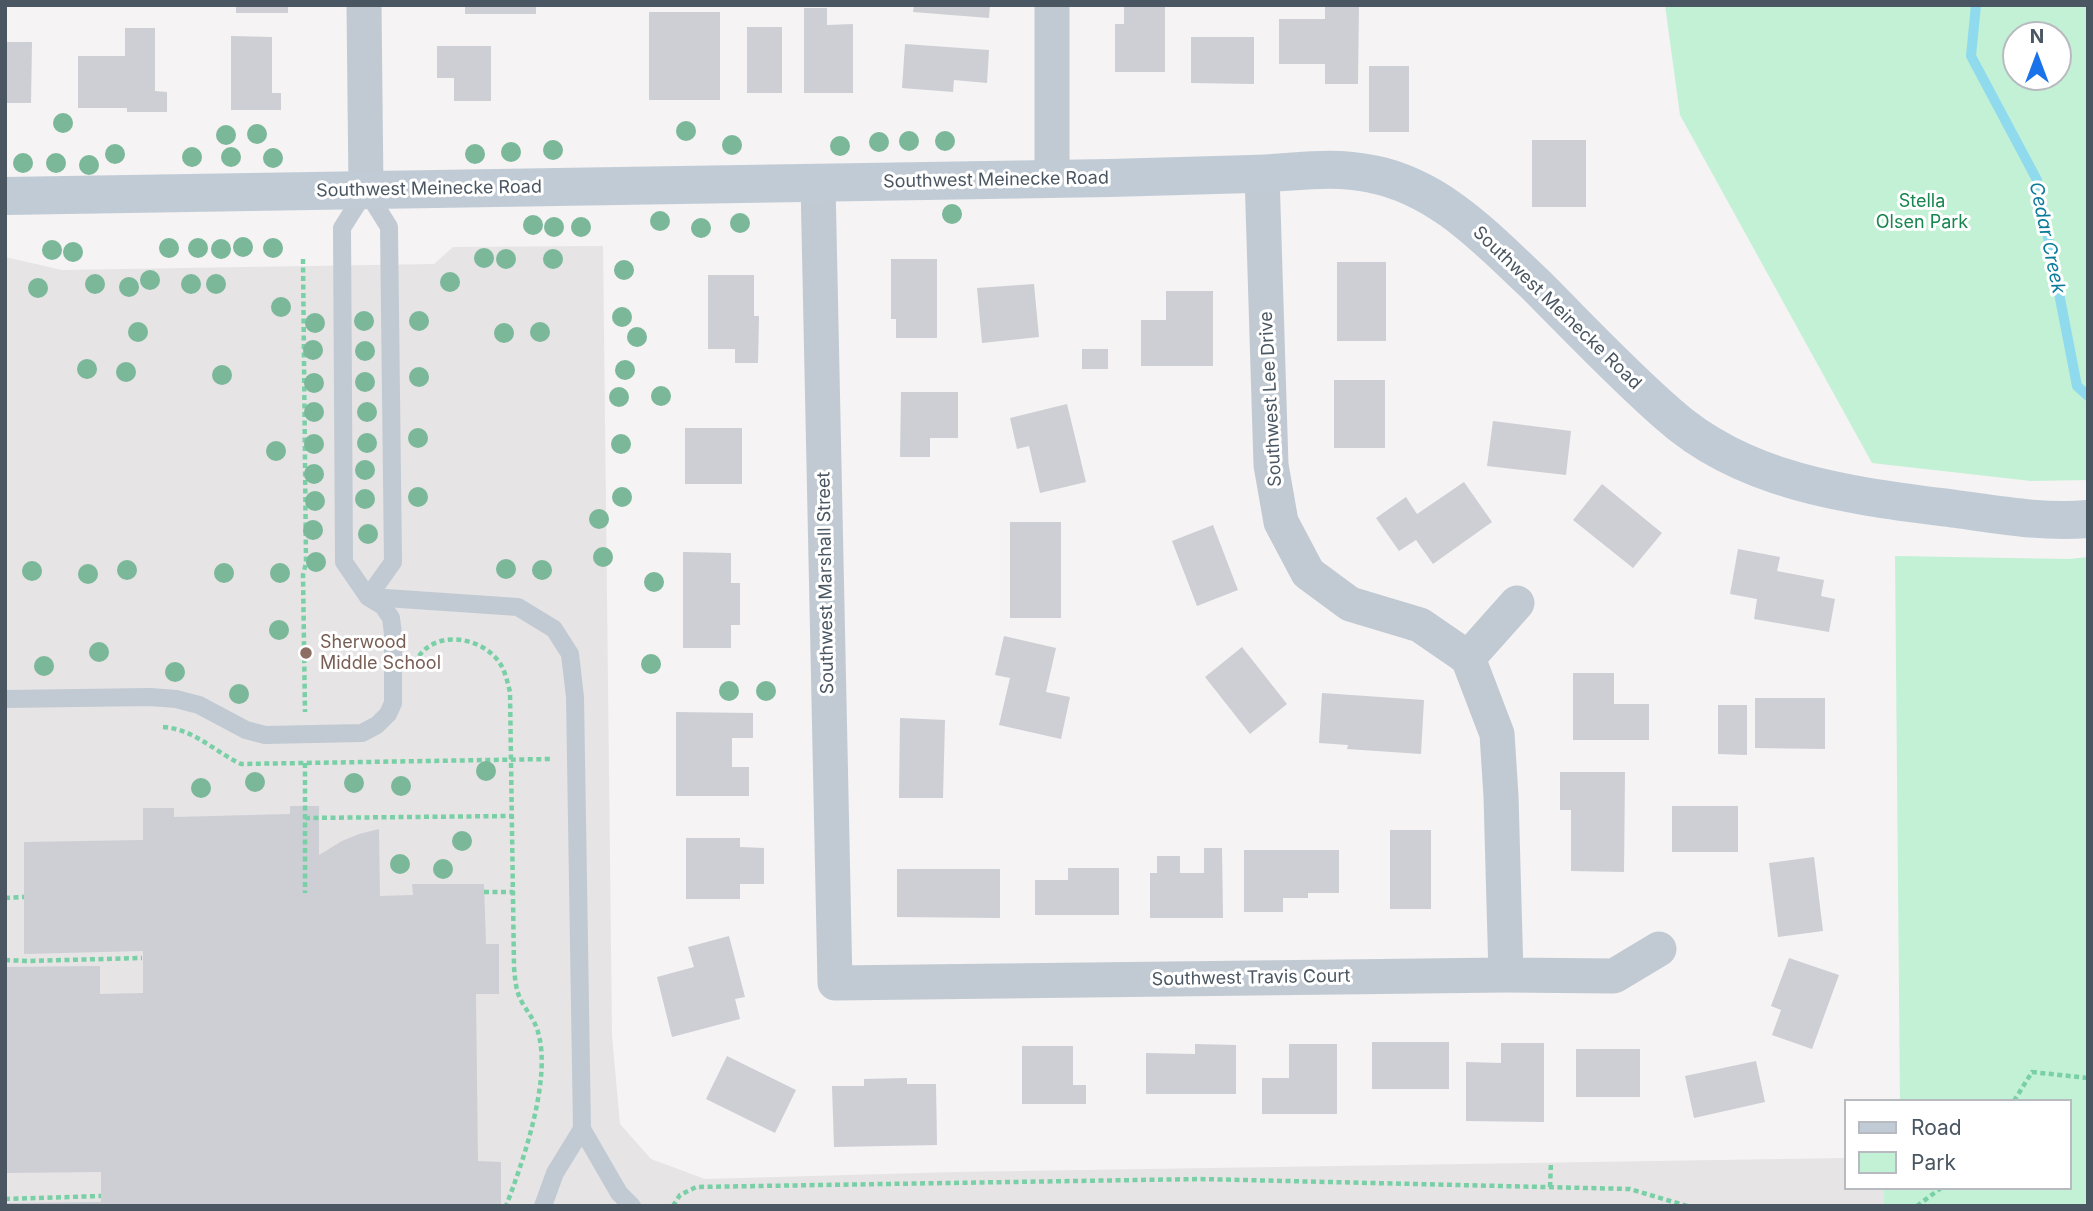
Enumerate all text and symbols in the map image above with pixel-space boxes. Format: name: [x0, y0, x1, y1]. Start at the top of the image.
north arrow: [2002, 21, 2072, 91]
text: N: [2030, 25, 2044, 48]
street label: Southwest Meinecke Road: [883, 167, 1109, 193]
street label: Southwest Meinecke Road: [316, 176, 542, 202]
water label: Cedar Creek: [2024, 180, 2070, 296]
park label: Stella Olsen Park: [1876, 191, 1968, 234]
street label: Southwest Meinecke Road: [1468, 222, 1646, 394]
street label: Southwest Lee Drive: [1256, 311, 1286, 487]
street label: Southwest Marshall Street: [813, 471, 839, 695]
place label: Sherwood Middle School: [320, 632, 441, 674]
marker: Sherwood Middle School: [298, 645, 314, 661]
street label: Southwest Travis Court: [1151, 965, 1351, 991]
legend: [1844, 1099, 2072, 1190]
text: Road: [1911, 1115, 1962, 1140]
text: Park: [1911, 1150, 1956, 1175]

